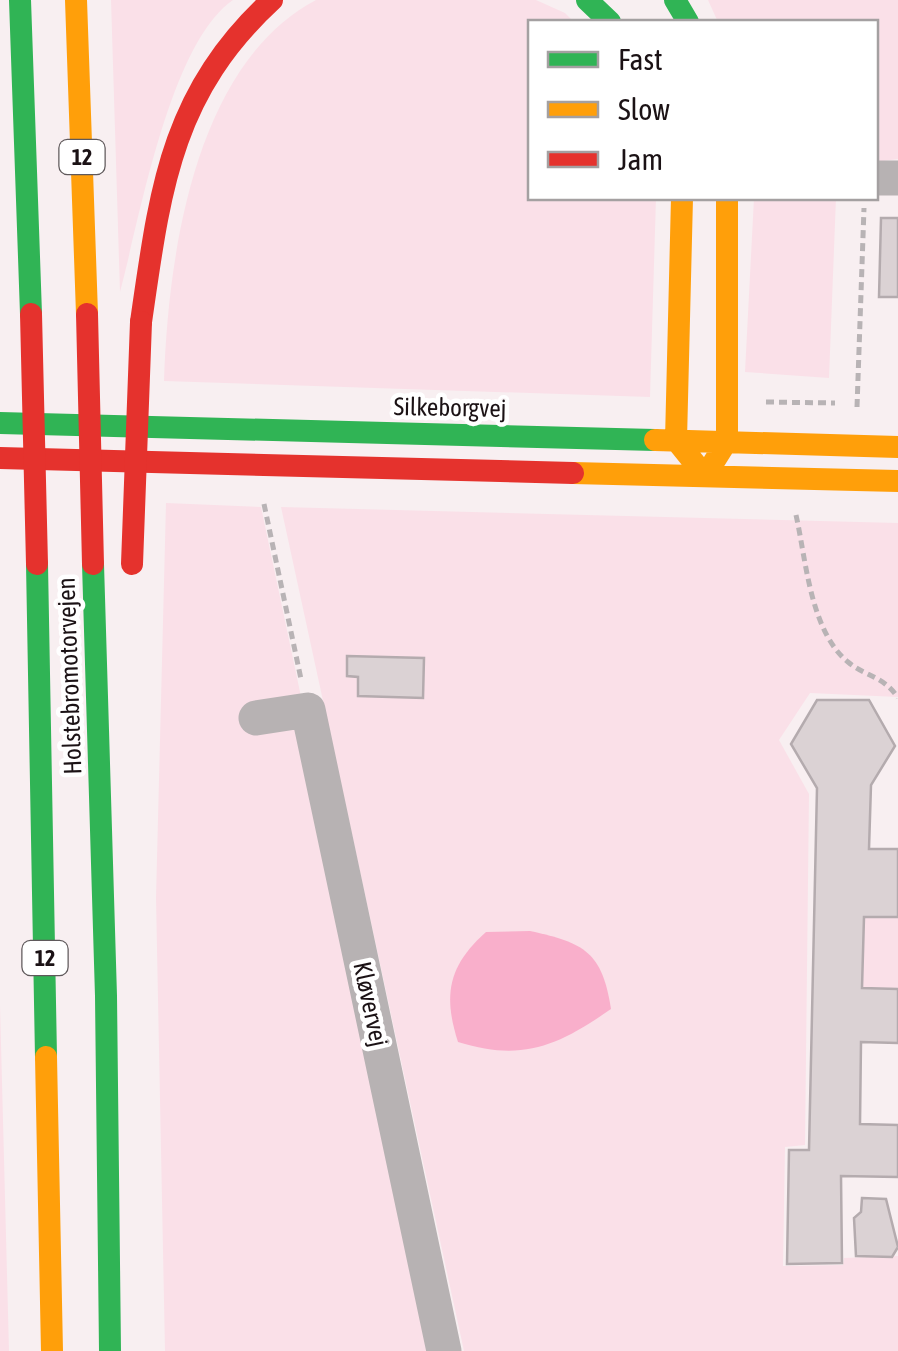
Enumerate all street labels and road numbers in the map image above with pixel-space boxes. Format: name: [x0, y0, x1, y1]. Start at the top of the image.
road number: 12: [59, 140, 104, 174]
street label: Silkeborgvej: [393, 392, 507, 422]
street label: Holstebromotorvejen: [52, 577, 86, 775]
road number: 12: [22, 941, 68, 975]
street label: Kløvervej: [348, 959, 394, 1049]

